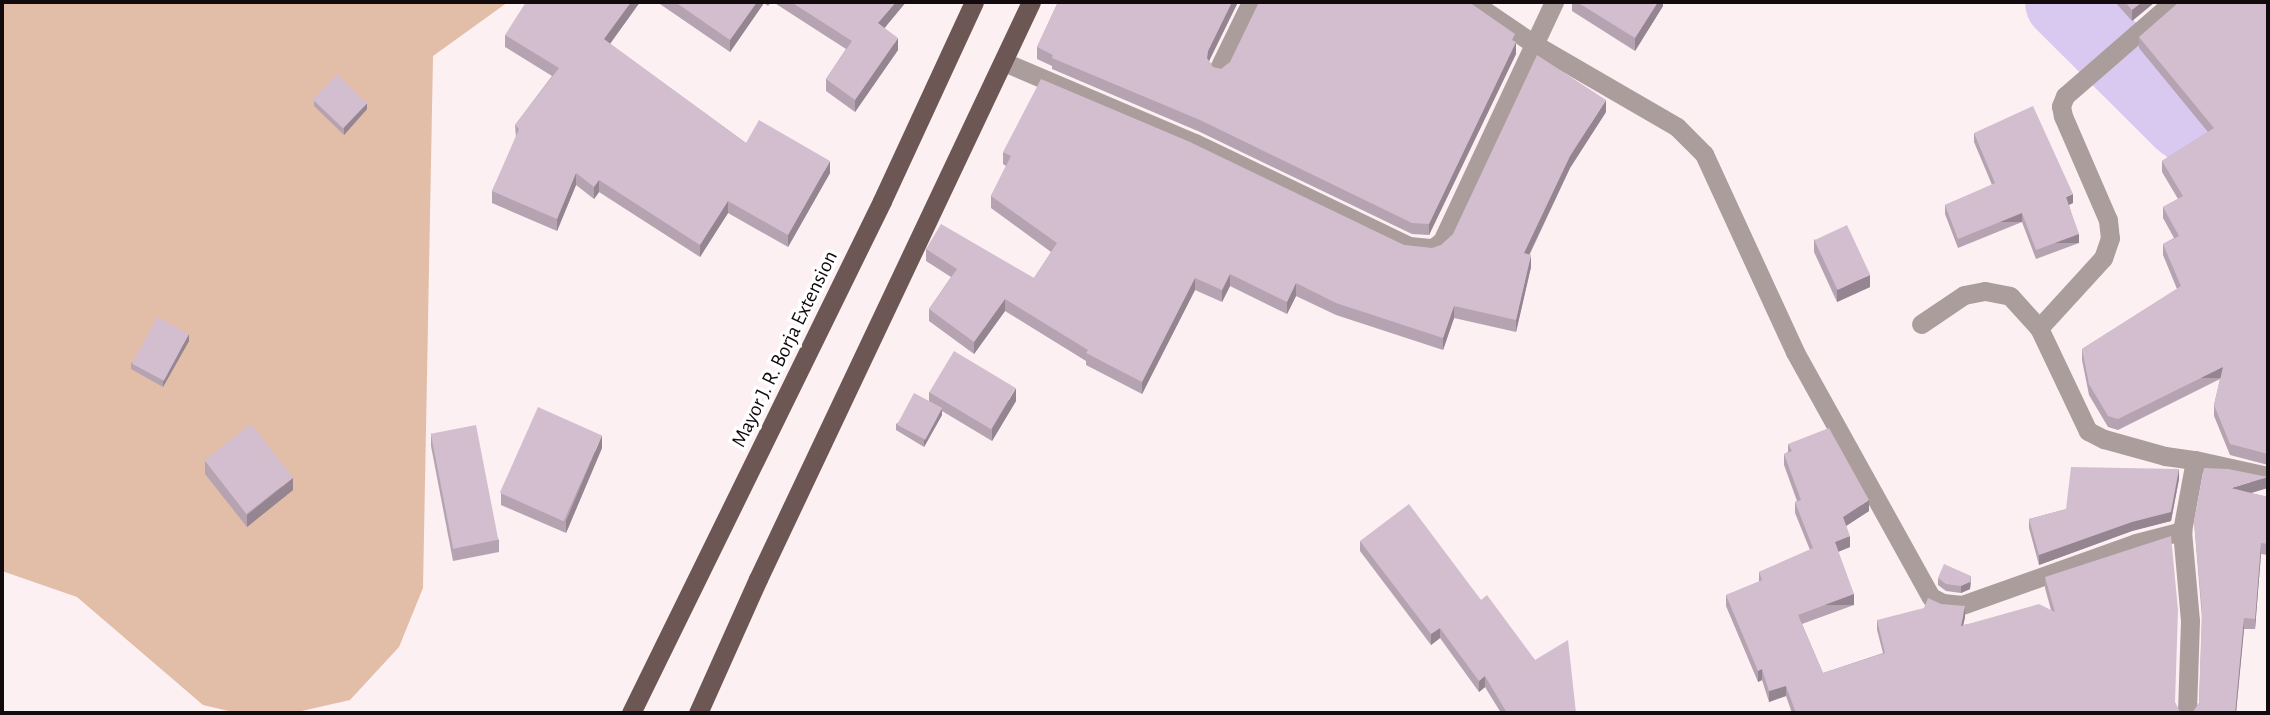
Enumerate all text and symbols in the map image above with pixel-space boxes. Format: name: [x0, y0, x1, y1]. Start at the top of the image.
street label: Mayor J. R. Borja Extension: [726, 247, 844, 451]

